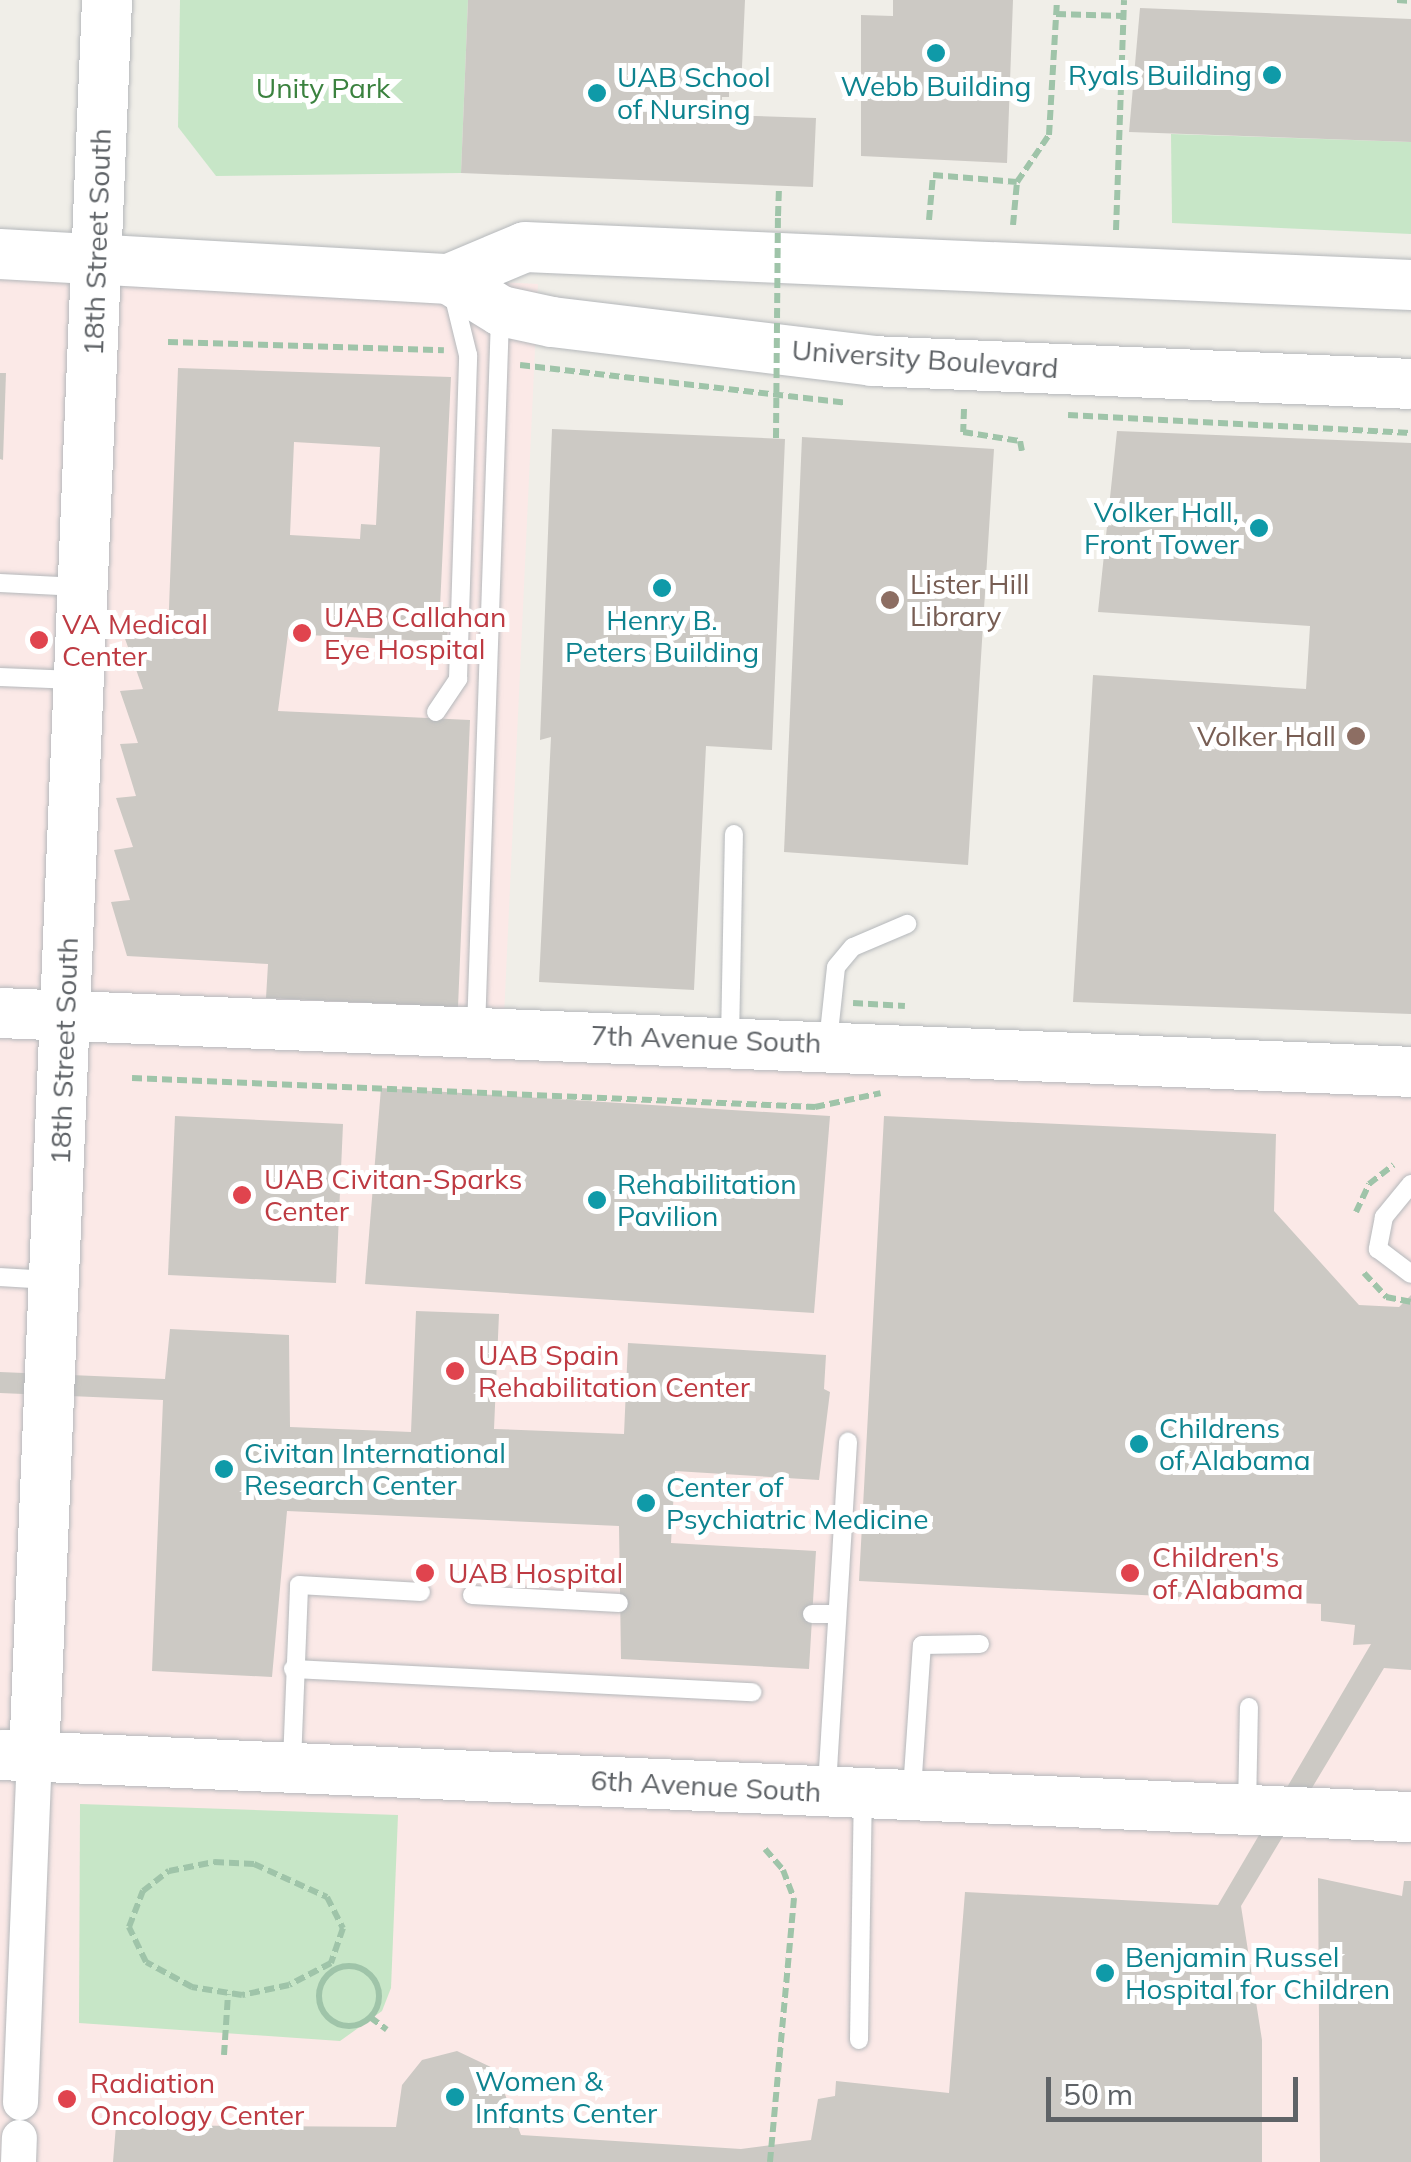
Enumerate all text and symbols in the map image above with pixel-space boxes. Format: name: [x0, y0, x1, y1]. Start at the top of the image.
marker: Webb Building: [925, 42, 947, 64]
place label: Ryals Building: [1068, 58, 1252, 92]
place label: UAB School of Nursing: [617, 60, 771, 126]
marker: Ryals Building: [1261, 64, 1283, 86]
place label: Webb Building: [841, 69, 1031, 103]
park label: Unity Park: [256, 71, 390, 105]
marker: UAB School of Nursing: [586, 82, 608, 104]
street label: 18th Street South: [76, 128, 118, 356]
street label: University Boulevard: [791, 333, 1059, 385]
place label: Volker Hall, Front Tower: [1084, 495, 1239, 561]
marker: Volker Hall, Front Tower: [1248, 517, 1270, 539]
place label: Lister Hill Library: [910, 567, 1029, 633]
marker: Henry B. Peters Building: [651, 577, 673, 599]
marker: Lister Hill Library: [879, 589, 901, 611]
place label: UAB Callahan Eye Hospital: [324, 600, 506, 666]
place label: Henry B. Peters Building: [565, 603, 759, 669]
place label: VA Medical Center: [62, 607, 208, 673]
marker: UAB Callahan Eye Hospital: [289, 620, 315, 646]
marker: VA Medical Center: [26, 627, 52, 653]
place label: Volker Hall: [1197, 719, 1336, 753]
marker: Volker Hall: [1345, 725, 1367, 747]
street label: 18th Street South: [43, 937, 85, 1165]
street label: 7th Avenue South: [590, 1018, 822, 1060]
place label: UAB Civitan-Sparks Center: [264, 1162, 522, 1228]
place label: Rehabilitation Pavilion: [617, 1167, 797, 1233]
marker: UAB Civitan-Sparks Center: [229, 1182, 255, 1208]
marker: Rehabilitation Pavilion: [586, 1189, 608, 1211]
place label: UAB Spain Rehabilitation Center: [478, 1338, 750, 1404]
marker: UAB Spain Rehabilitation Center: [442, 1358, 468, 1384]
place label: Childrens of Alabama: [1159, 1411, 1311, 1477]
marker: Childrens of Alabama: [1128, 1433, 1150, 1455]
place label: Civitan International Research Center: [244, 1436, 506, 1502]
marker: Civitan International Research Center: [213, 1458, 235, 1480]
place label: Center of Psychiatric Medicine: [666, 1470, 928, 1536]
marker: Center of Psychiatric Medicine: [635, 1492, 657, 1514]
place label: Children's of Alabama: [1152, 1540, 1304, 1606]
place label: UAB Hospital: [448, 1556, 623, 1590]
marker: UAB Hospital: [412, 1560, 438, 1586]
marker: Children's of Alabama: [1117, 1560, 1143, 1586]
street label: 6th Avenue South: [590, 1763, 822, 1809]
place label: Benjamin Russel Hospital for Children: [1125, 1940, 1390, 2006]
marker: Benjamin Russel Hospital for Children: [1094, 1962, 1116, 1984]
scale bar: [1051, 2057, 1304, 2119]
place label: Women & Infants Center: [475, 2064, 657, 2130]
place label: Radiation Oncology Center: [90, 2066, 304, 2132]
text: 50 m: [1063, 2075, 1133, 2113]
marker: Radiation Oncology Center: [54, 2086, 80, 2112]
marker: Women & Infants Center: [444, 2086, 466, 2108]

